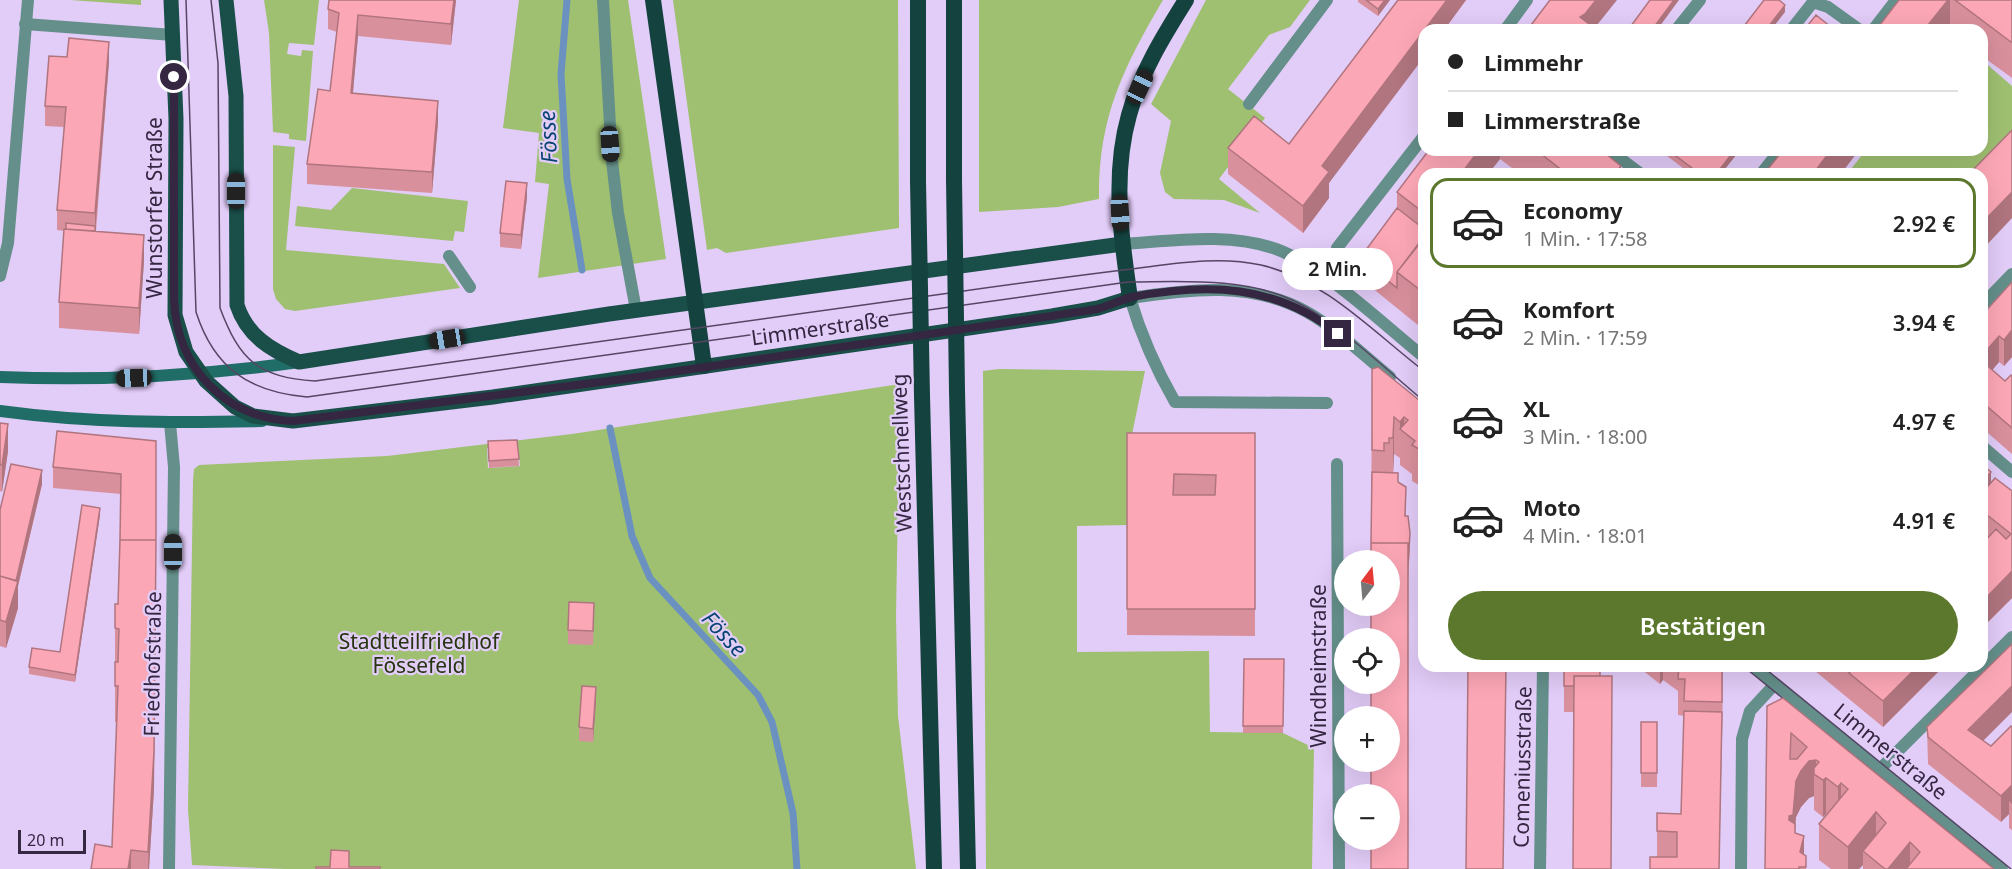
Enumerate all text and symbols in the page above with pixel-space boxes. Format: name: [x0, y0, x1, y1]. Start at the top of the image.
text: Limmehr: [1484, 47, 1583, 77]
route start: [160, 63, 187, 90]
car: [1124, 67, 1156, 107]
text: Limmerstraße: [1484, 105, 1641, 135]
water label: Fösse: [531, 110, 563, 164]
street label: Wunstorfer Straße: [140, 117, 168, 299]
car: [600, 125, 620, 163]
car: [227, 173, 245, 209]
car: [1110, 195, 1130, 231]
text: Economy: [1523, 195, 1622, 225]
icon: car: [1451, 196, 1505, 250]
text: 2.92 €: [1893, 208, 1955, 238]
text: 1 Min. · 17:58: [1523, 225, 1648, 252]
callout: 2 Min.: [1282, 247, 1394, 289]
text: 2 Min.: [1308, 255, 1367, 282]
text: Komfort: [1523, 294, 1614, 324]
icon: car: [1451, 295, 1505, 349]
street label: Limmerstraße: [749, 304, 891, 352]
text: 3.94 €: [1893, 307, 1955, 337]
route end: [1324, 320, 1351, 347]
text: 2 Min. · 17:59: [1523, 324, 1648, 351]
car: [428, 327, 466, 351]
car: [116, 368, 152, 388]
street label: Westschnellweg: [884, 373, 918, 533]
text: XL: [1523, 393, 1550, 423]
icon: car: [1451, 394, 1505, 448]
text: 4.97 €: [1893, 406, 1955, 436]
text: 3 Min. · 18:00: [1523, 423, 1648, 450]
text: Moto: [1523, 492, 1581, 522]
icon: car: [1451, 493, 1505, 547]
text: 4.91 €: [1893, 505, 1955, 535]
text: 4 Min. · 18:01: [1523, 522, 1648, 549]
car: [164, 534, 182, 570]
north arrow: [1334, 550, 1400, 616]
map controls: [1334, 550, 1400, 850]
street label: Windheimstraße: [1304, 584, 1332, 748]
street label: Friedhofstraße: [137, 591, 167, 737]
button: Bestätigen: [1448, 591, 1958, 660]
water label: Fösse: [696, 603, 754, 663]
park label: Stadtteilfriedhof Fössefeld: [339, 627, 501, 679]
button: locate: [1334, 628, 1400, 694]
street label: Comeniusstraße: [1507, 686, 1537, 848]
street label: Limmerstraße: [1828, 696, 1954, 806]
button: +: [1334, 706, 1400, 772]
button: −: [1334, 784, 1400, 850]
scale bar: [18, 827, 86, 854]
text: 20 m: [27, 829, 64, 851]

